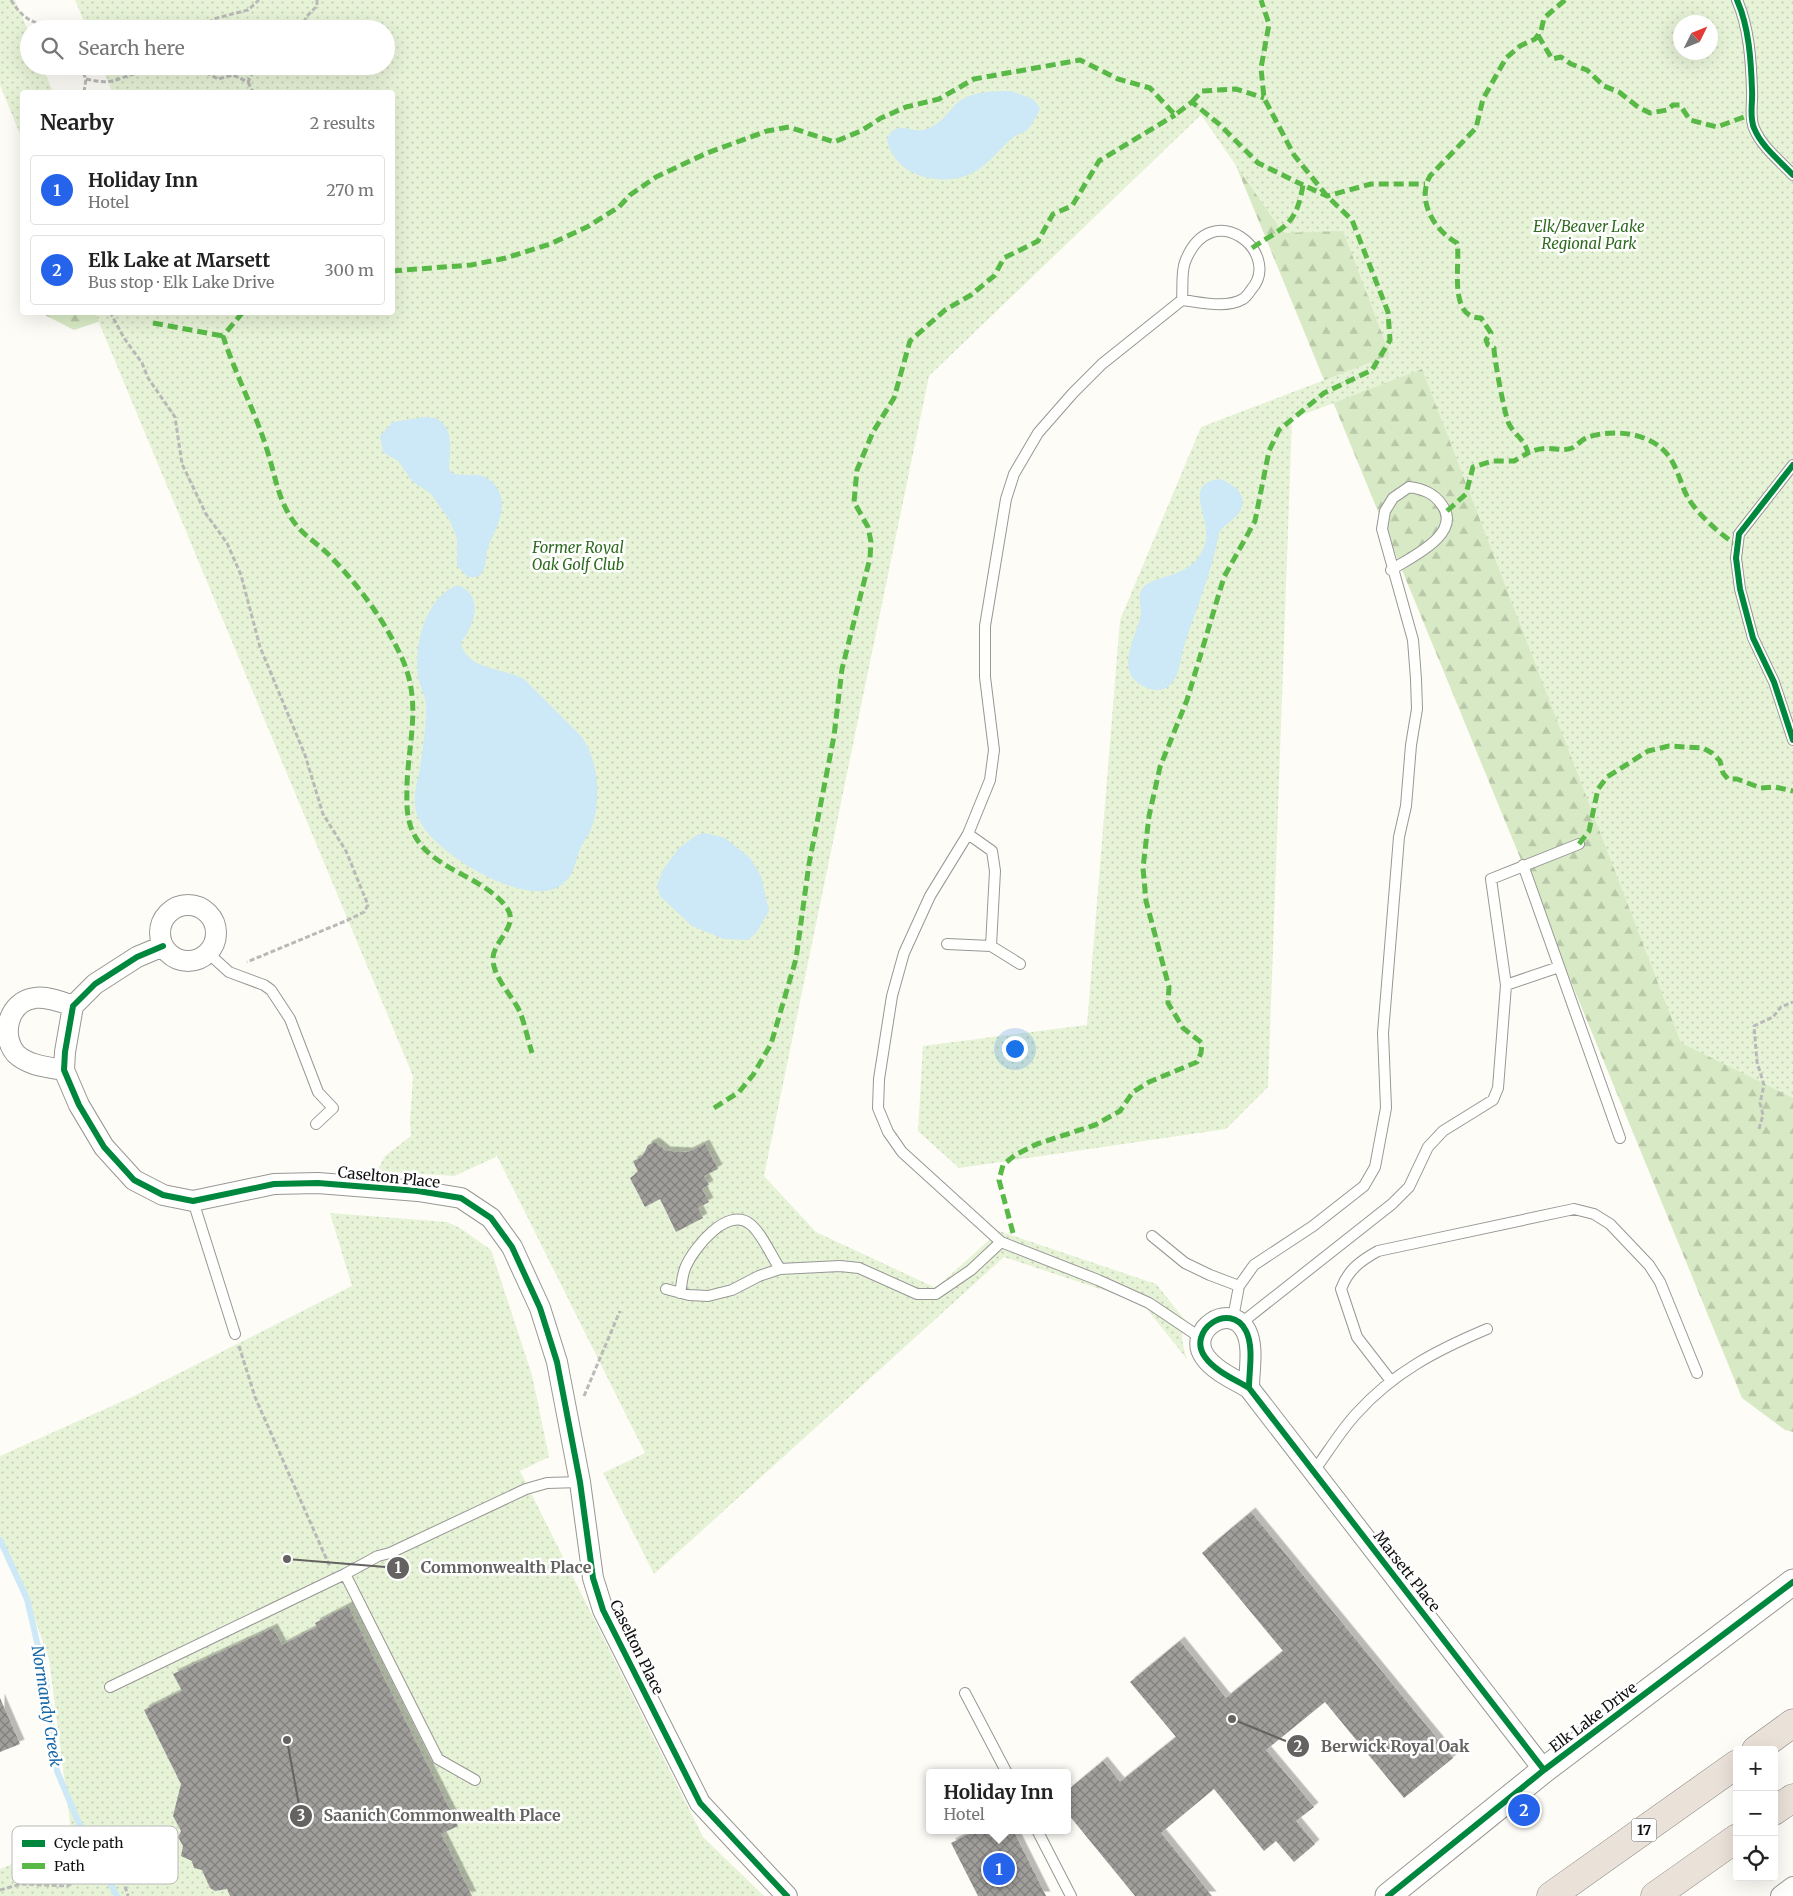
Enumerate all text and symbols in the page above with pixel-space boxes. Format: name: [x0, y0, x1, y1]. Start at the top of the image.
north arrow: [1673, 15, 1718, 60]
search box: [20, 20, 395, 75]
icon: search: [38, 34, 66, 62]
text: Search here: [78, 36, 185, 60]
text: Nearby: [40, 109, 114, 136]
text: 2 results: [310, 113, 375, 133]
text: Holiday Inn: [88, 168, 198, 192]
text: 1: [53, 180, 61, 200]
text: 270 m: [326, 180, 374, 200]
text: Hotel: [88, 192, 129, 212]
park label: Elk/Beaver Lake Regional Park: [1533, 217, 1645, 253]
text: Elk Lake at Marsett: [88, 248, 270, 272]
text: 2: [52, 260, 62, 280]
text: 300 m: [325, 260, 374, 280]
text: Bus stop · Elk Lake Drive: [88, 272, 274, 292]
park label: Former Royal Oak Golf Club: [531, 538, 624, 574]
your location: [1002, 1036, 1028, 1062]
street label: Caselton Place: [337, 1162, 441, 1192]
street label: Marsett Place: [1369, 1527, 1445, 1615]
callout: Commonwealth Place: [385, 1552, 601, 1583]
text: Commonwealth Place: [421, 1557, 592, 1577]
text: 1: [395, 1558, 402, 1577]
street label: Caselton Place: [606, 1597, 668, 1698]
water label: Normandy Creek: [28, 1644, 66, 1768]
street label: Elk Lake Drive: [1545, 1678, 1641, 1756]
callout: Berwick Royal Oak: [1286, 1731, 1479, 1762]
text: Berwick Royal Oak: [1321, 1736, 1470, 1756]
text: 2: [1294, 1737, 1303, 1756]
map controls: [1733, 1746, 1778, 1881]
button: +: [1733, 1746, 1778, 1791]
popup: [926, 1769, 1071, 1834]
text: Holiday Inn: [944, 1780, 1053, 1804]
pin: 2: [1508, 1791, 1540, 1829]
button: −: [1733, 1791, 1778, 1836]
callout: Saanich Commonwealth Place: [288, 1800, 570, 1831]
text: Hotel: [944, 1804, 985, 1824]
text: Saanich Commonwealth Place: [323, 1805, 561, 1825]
text: 3: [297, 1806, 305, 1825]
road number: 17: [1632, 1818, 1656, 1842]
legend: [12, 1826, 178, 1884]
text: Cycle path: [54, 1834, 124, 1852]
button: locate: [1733, 1836, 1778, 1881]
pin: 1: [983, 1850, 1015, 1888]
text: Path: [54, 1857, 85, 1875]

